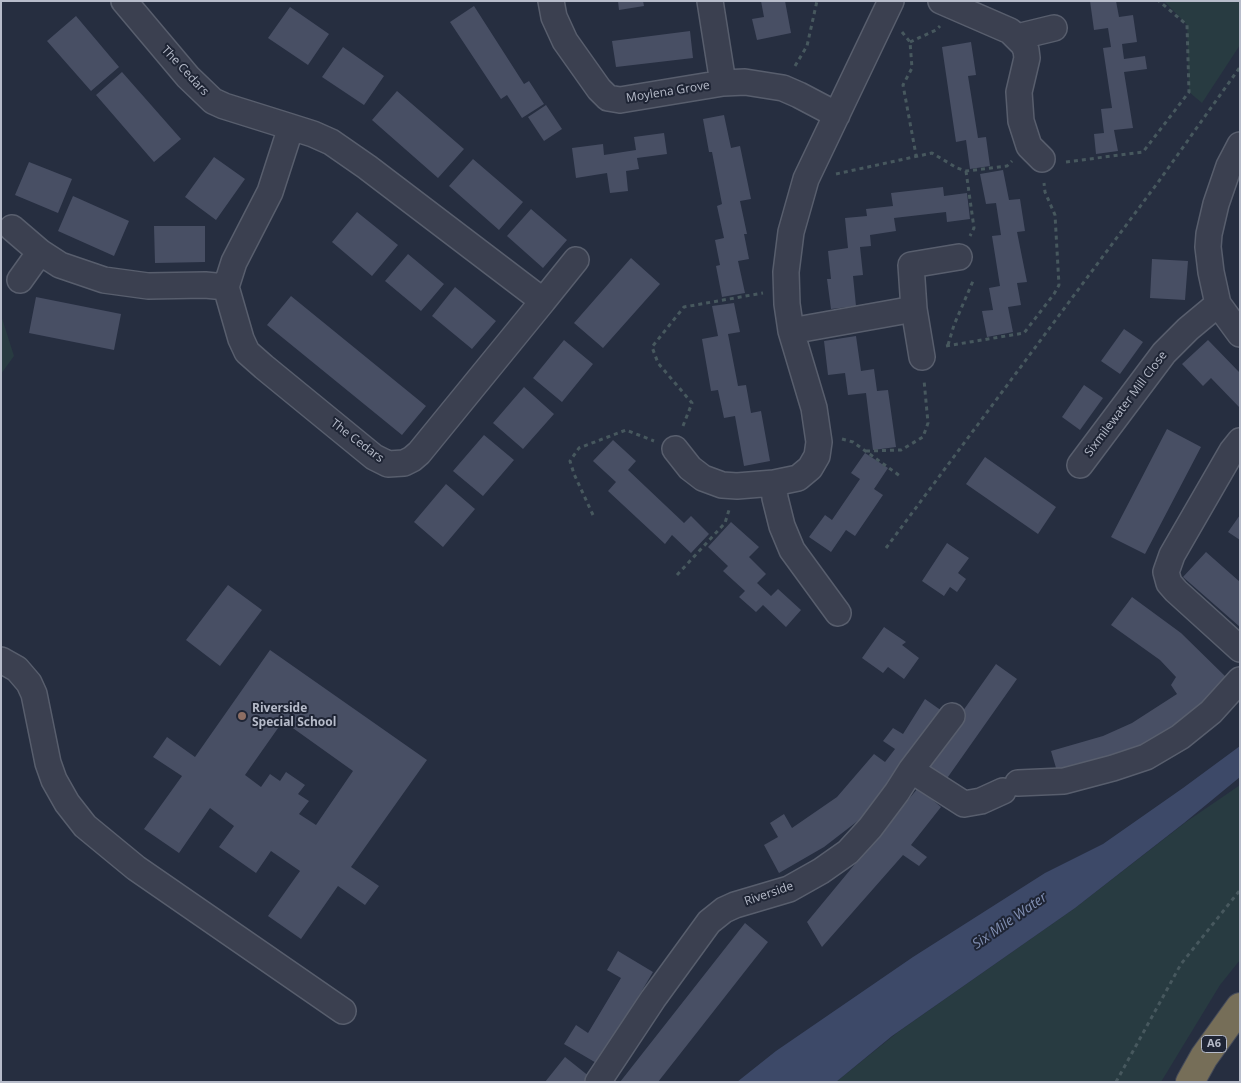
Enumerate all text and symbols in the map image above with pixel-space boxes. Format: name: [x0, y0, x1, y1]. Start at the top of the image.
street label: The Cedars: [158, 43, 212, 99]
street label: Moylena Grove: [625, 78, 711, 106]
street label: Sixmilewater Mill Close: [1082, 349, 1170, 459]
street label: The Cedars: [328, 416, 386, 466]
place label: Riverside Special School: [252, 702, 336, 730]
marker: Riverside Special School: [236, 710, 248, 722]
street label: Riverside: [743, 879, 795, 909]
water label: Six Mile Water: [969, 889, 1051, 953]
road number: A6: [1202, 1036, 1226, 1052]

